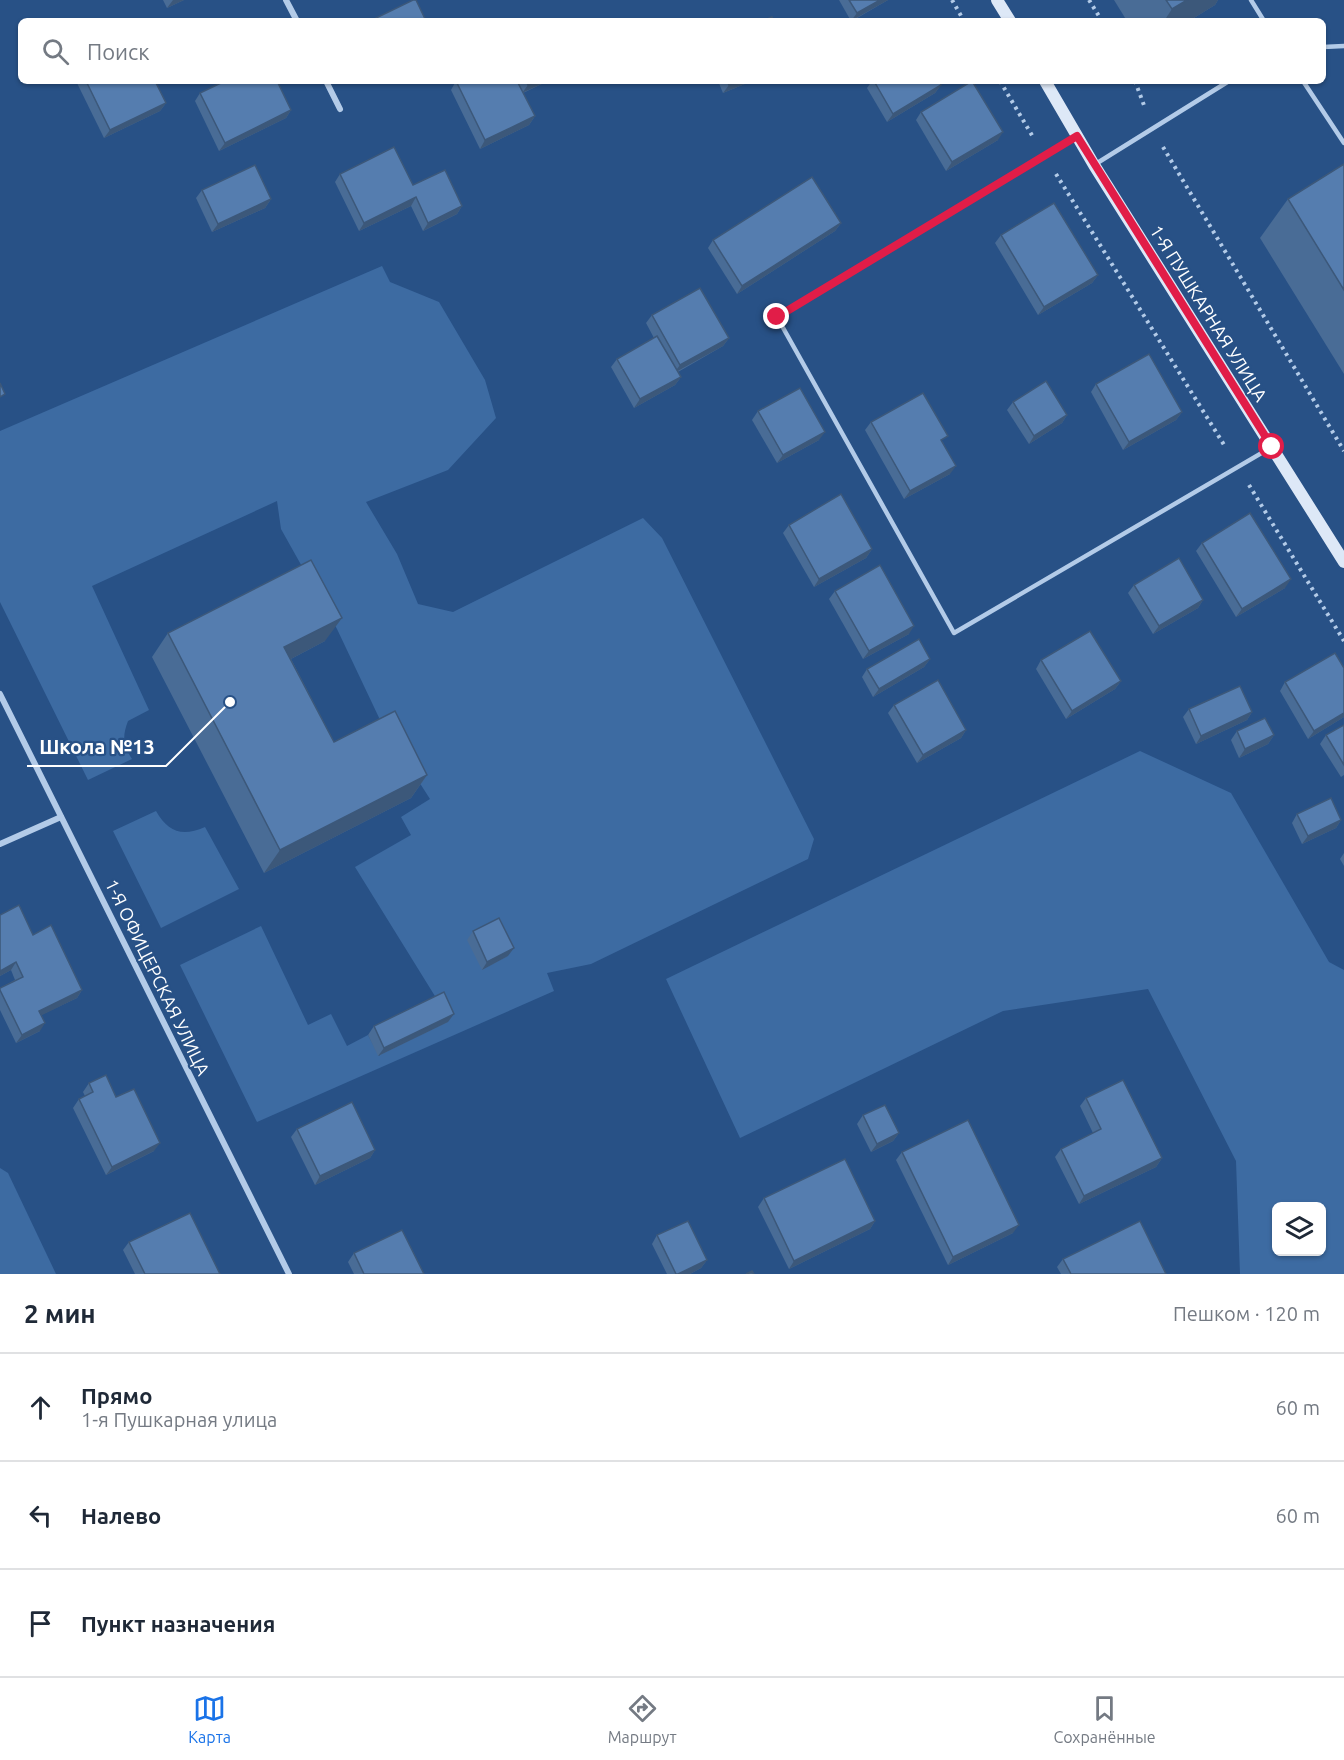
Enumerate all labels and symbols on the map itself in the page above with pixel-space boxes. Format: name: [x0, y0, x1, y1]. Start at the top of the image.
street label: 1-Я ПУШКАРНАЯ УЛИЦА: [1147, 221, 1272, 405]
route end: [763, 303, 789, 329]
route start: [1258, 433, 1284, 459]
callout: Школа №13: [27, 728, 166, 766]
text: Школа №13: [39, 735, 155, 758]
street label: 1-Я ОФИЦЕРСКАЯ УЛИЦА: [102, 876, 214, 1079]

